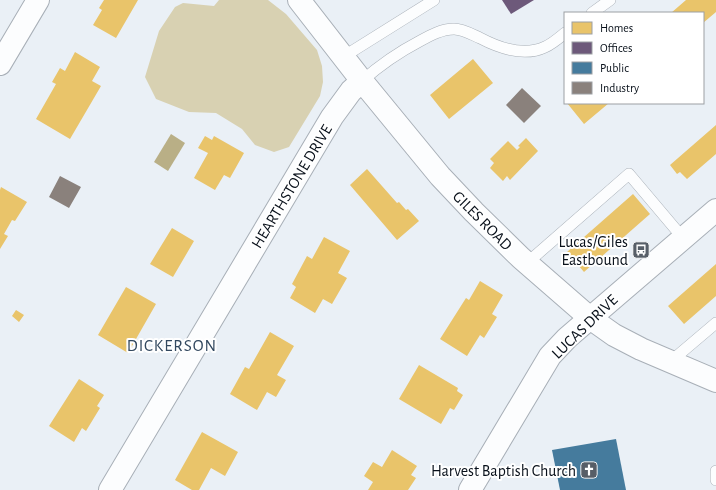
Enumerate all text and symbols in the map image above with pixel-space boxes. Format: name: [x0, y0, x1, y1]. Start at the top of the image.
legend: [564, 12, 704, 104]
text: Homes: [600, 22, 633, 34]
text: Offices: [600, 42, 633, 54]
text: Public: [600, 62, 629, 74]
text: Industry: [600, 82, 639, 95]
street label: HEARTHSTONE DRIVE: [249, 122, 335, 251]
street label: GILES ROAD: [450, 188, 515, 253]
place label: Lucas/Giles Eastbound: [559, 234, 628, 268]
bus stop icon: Lucas/Giles Eastbound: [631, 240, 651, 260]
street label: LUCAS DRIVE: [549, 291, 621, 362]
district label: DICKERSON: [127, 337, 217, 354]
church icon: Harvest Baptish Church: [579, 460, 599, 480]
place label: Harvest Baptish Church: [431, 463, 576, 479]

